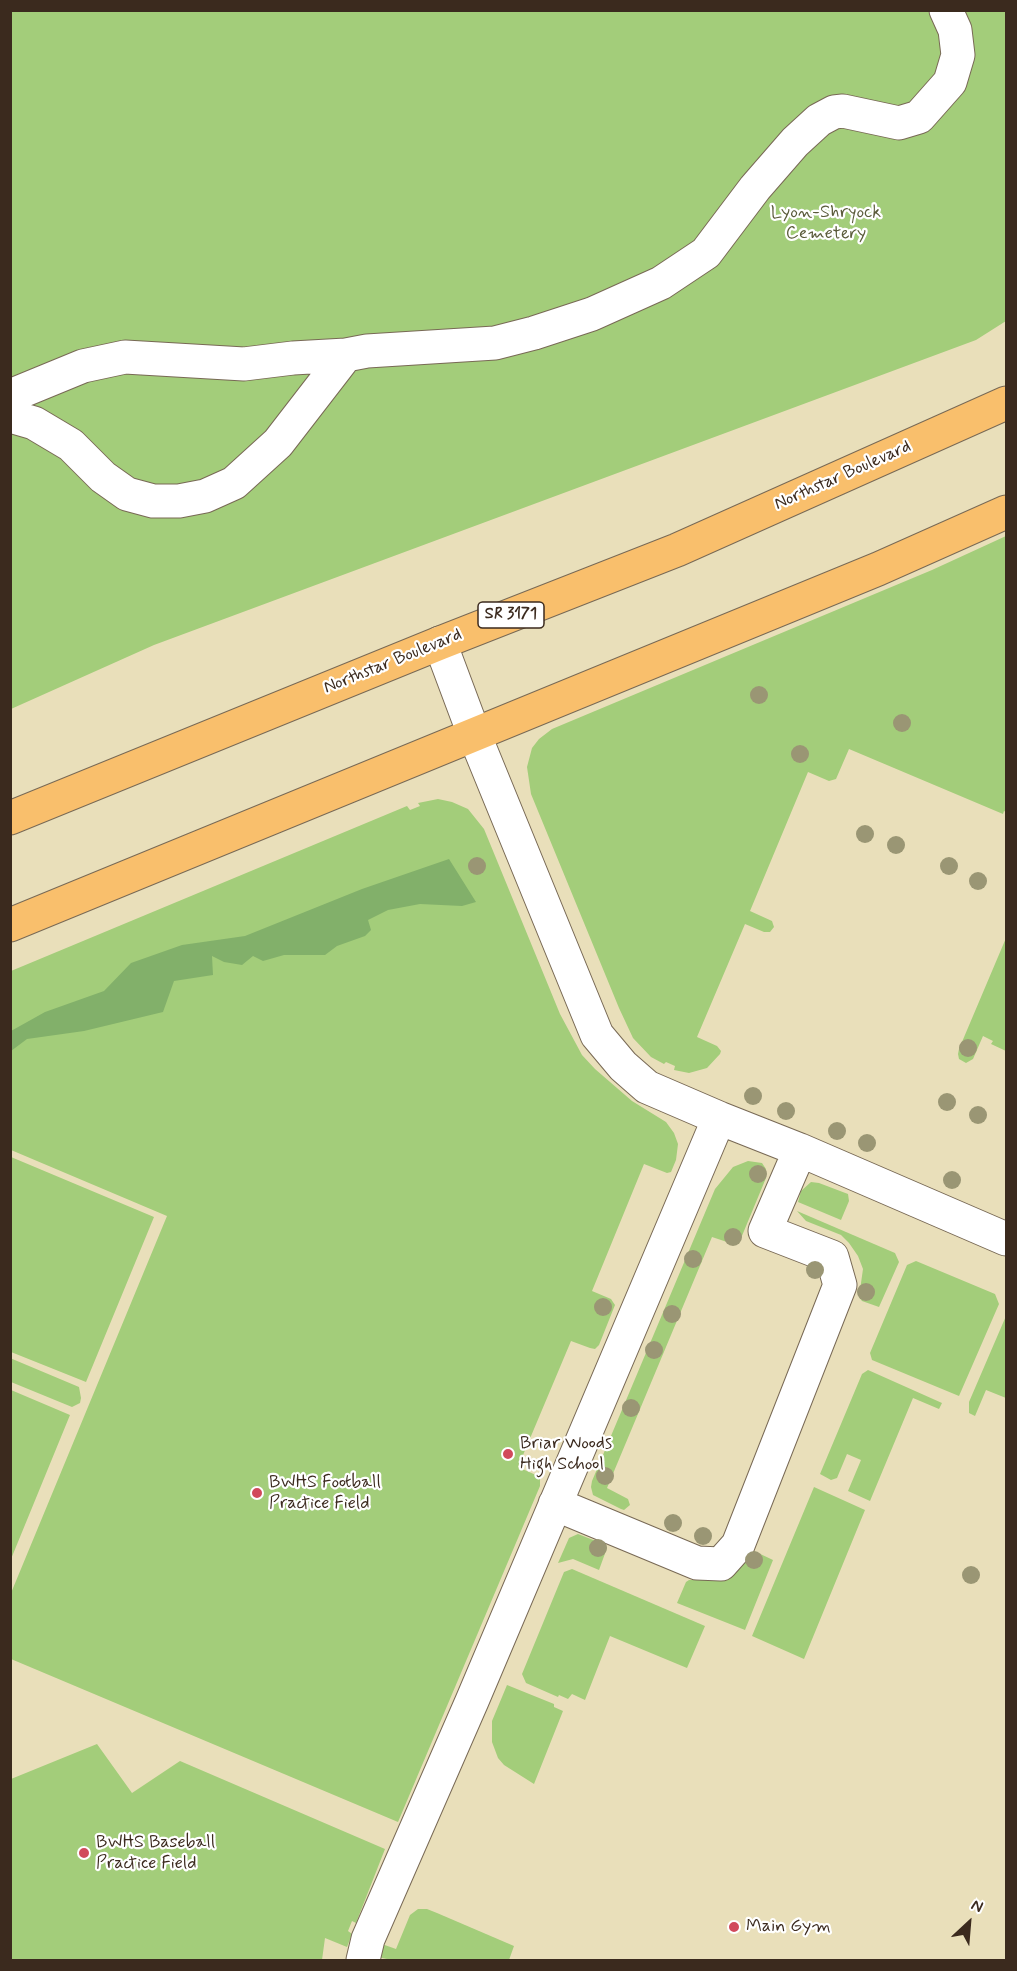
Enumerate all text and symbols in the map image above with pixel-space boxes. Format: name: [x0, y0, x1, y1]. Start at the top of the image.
park label: Lyon-Shryock Cemetery: [771, 202, 881, 244]
street label: Northstar Boulevard: [771, 436, 915, 516]
road number: SR 3171: [478, 602, 544, 628]
street label: Northstar Boulevard: [321, 624, 465, 700]
place label: Briar Woods High School: [520, 1433, 612, 1476]
marker: Briar Woods High School: [501, 1447, 515, 1461]
place label: BWHS Football Practice Field: [269, 1472, 381, 1514]
marker: BWHS Football Practice Field: [250, 1486, 264, 1500]
place label: BWHS Baseball Practice Field: [96, 1832, 215, 1874]
marker: BWHS Baseball Practice Field: [77, 1846, 91, 1860]
north arrow: [939, 1893, 999, 1953]
text: N: [968, 1895, 987, 1918]
place label: Main Gym: [746, 1916, 831, 1938]
marker: Main Gym: [727, 1920, 741, 1934]

